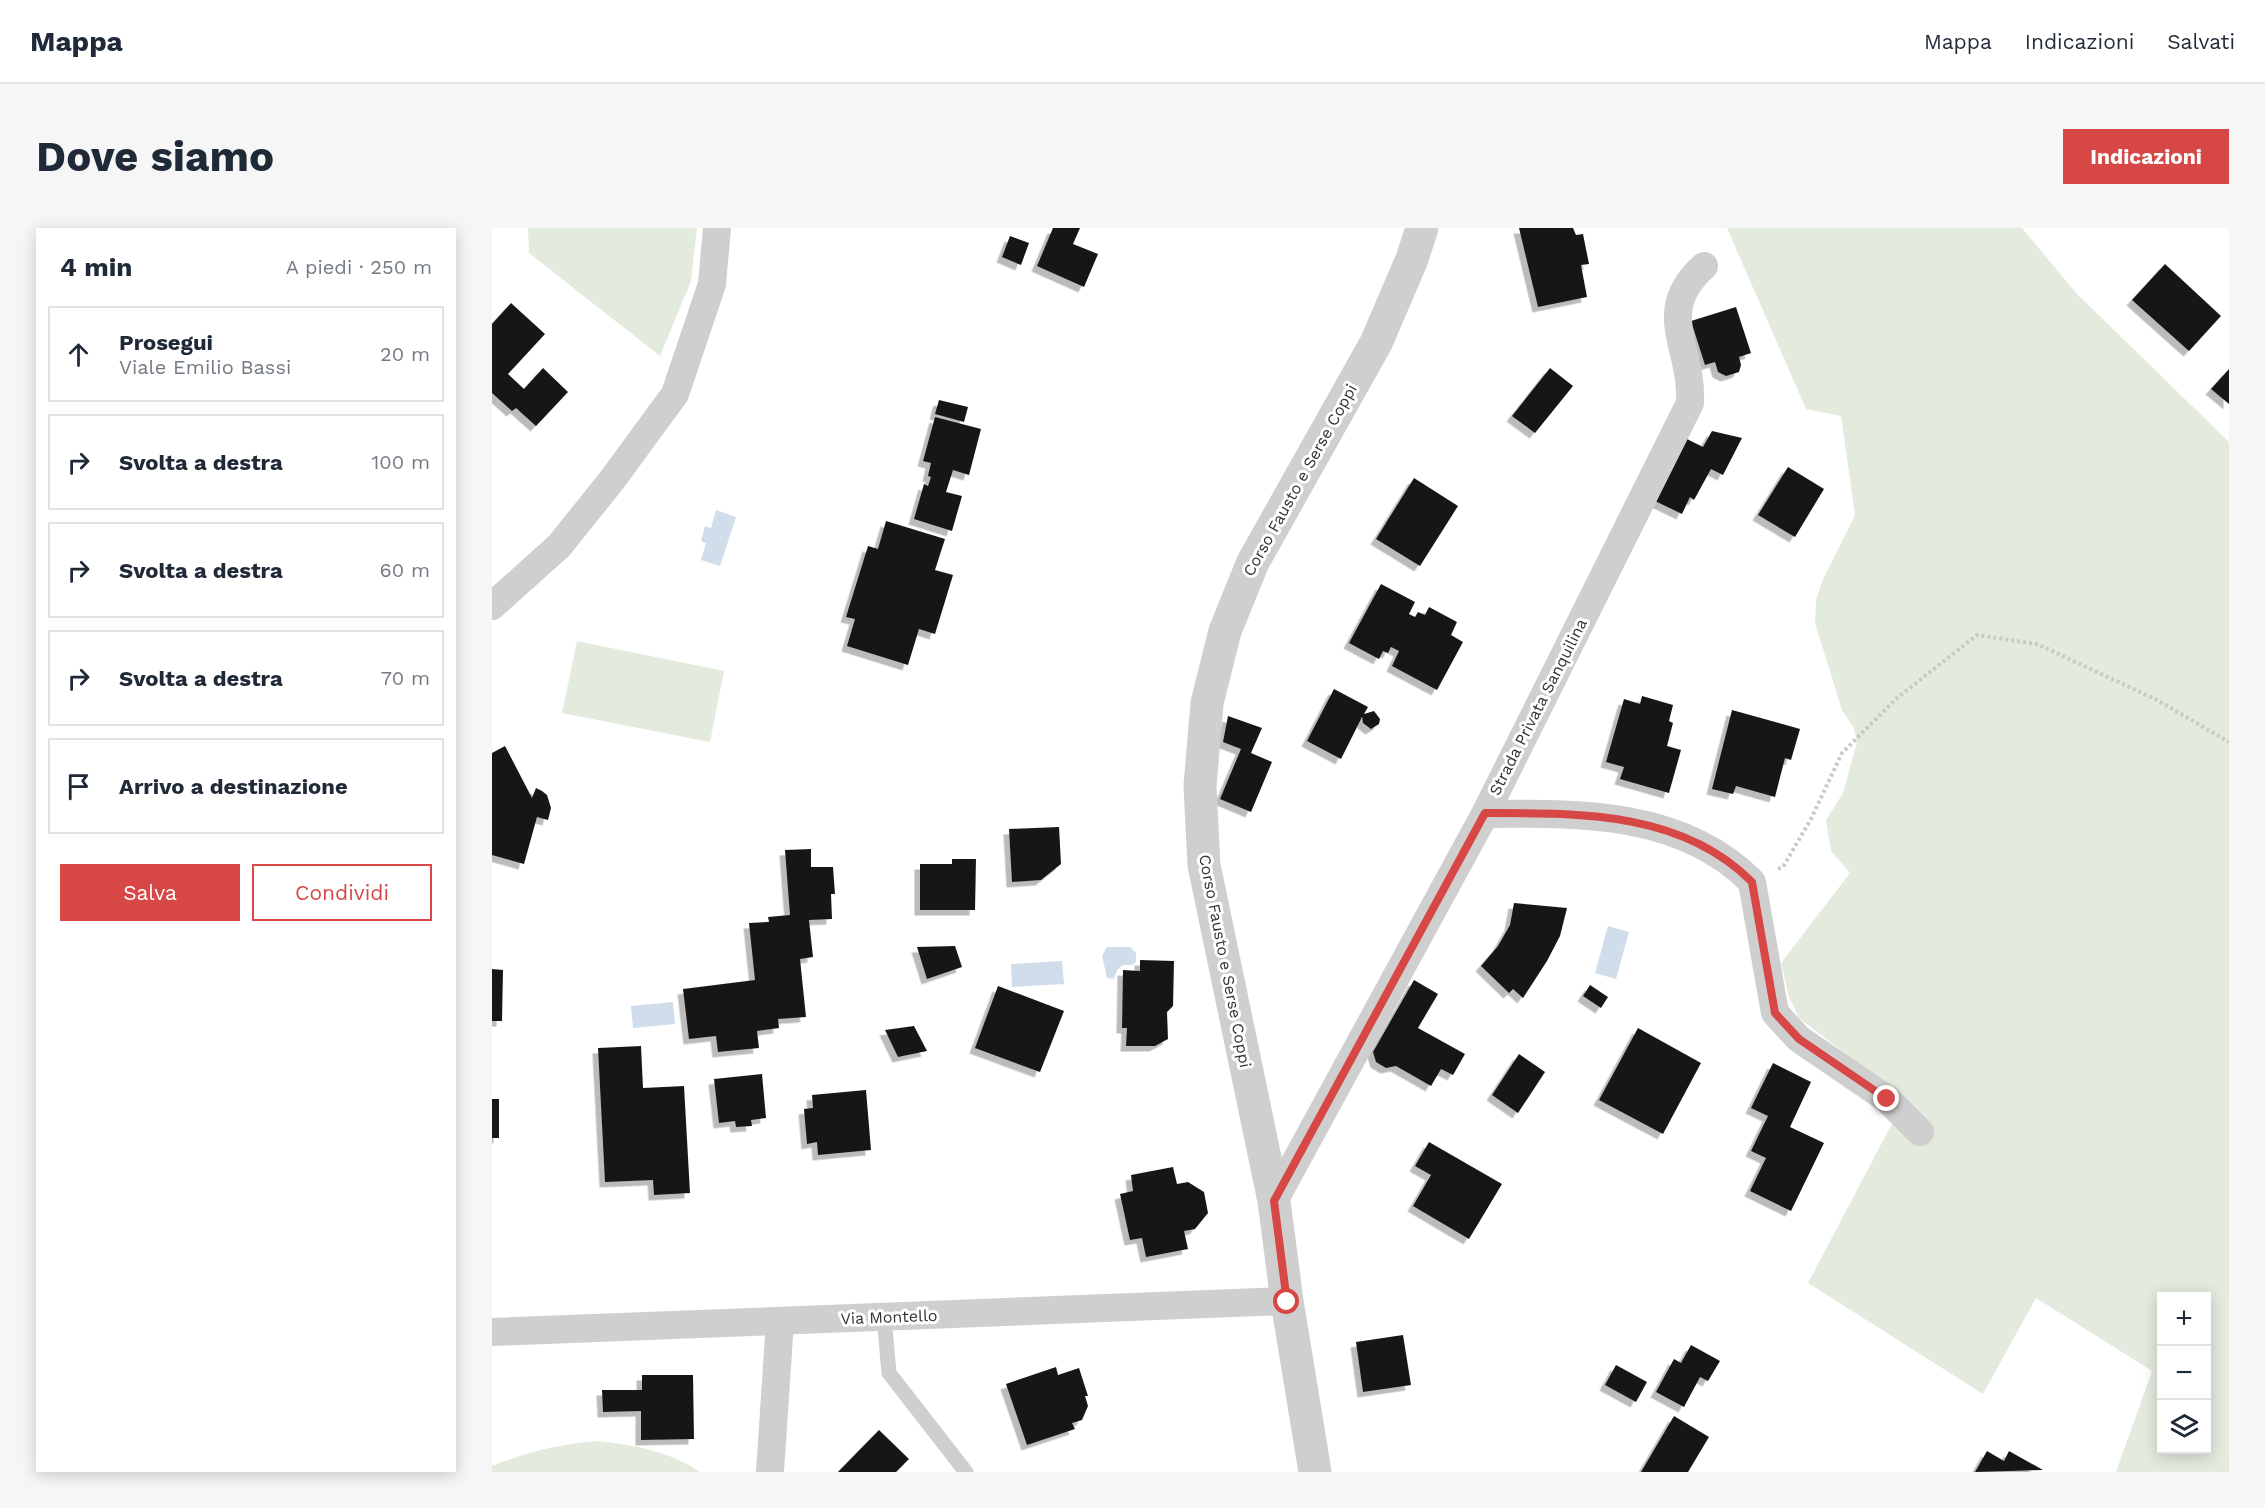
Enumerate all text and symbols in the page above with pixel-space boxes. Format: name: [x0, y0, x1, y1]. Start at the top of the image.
text: Mappa: [30, 25, 123, 58]
text: Mappa: [1924, 29, 1992, 54]
text: Indicazioni: [2025, 29, 2134, 54]
text: Salvati: [2167, 29, 2235, 54]
button: Indicazioni: [2063, 129, 2229, 184]
text: Dove siamo: [36, 132, 274, 181]
text: 4 min: [60, 252, 132, 282]
text: A piedi · 250 m: [286, 255, 432, 279]
text: Prosegui: [119, 330, 213, 355]
icon: ahead: [62, 338, 95, 371]
text: 20 m: [380, 342, 430, 366]
text: Viale Emilio Bassi: [119, 355, 291, 379]
street label: Corso Fausto e Serse Coppi: [1239, 381, 1361, 579]
icon: right: [62, 446, 95, 479]
text: Svolta a destra: [119, 450, 283, 475]
text: 100 m: [371, 450, 430, 474]
icon: right: [62, 554, 95, 587]
text: Svolta a destra: [119, 558, 283, 583]
text: 60 m: [380, 558, 430, 582]
street label: Strada Privata Sanquilina: [1485, 615, 1591, 799]
icon: right: [62, 662, 95, 695]
text: Svolta a destra: [119, 666, 283, 691]
text: 70 m: [381, 666, 430, 690]
icon: arrive: [62, 770, 95, 803]
text: Arrivo a destinazione: [119, 774, 348, 799]
street label: Corso Fausto e Serse Coppi: [1195, 853, 1255, 1069]
button: Salva: [60, 864, 240, 921]
button: Condividi: [252, 864, 432, 921]
route end: [1873, 1085, 1899, 1111]
route start: [1273, 1288, 1299, 1314]
map controls: [2157, 1292, 2211, 1454]
button: +: [2157, 1292, 2211, 1346]
street label: Via Montello: [840, 1306, 938, 1328]
button: −: [2157, 1346, 2211, 1400]
button: layers: [2157, 1400, 2211, 1454]

